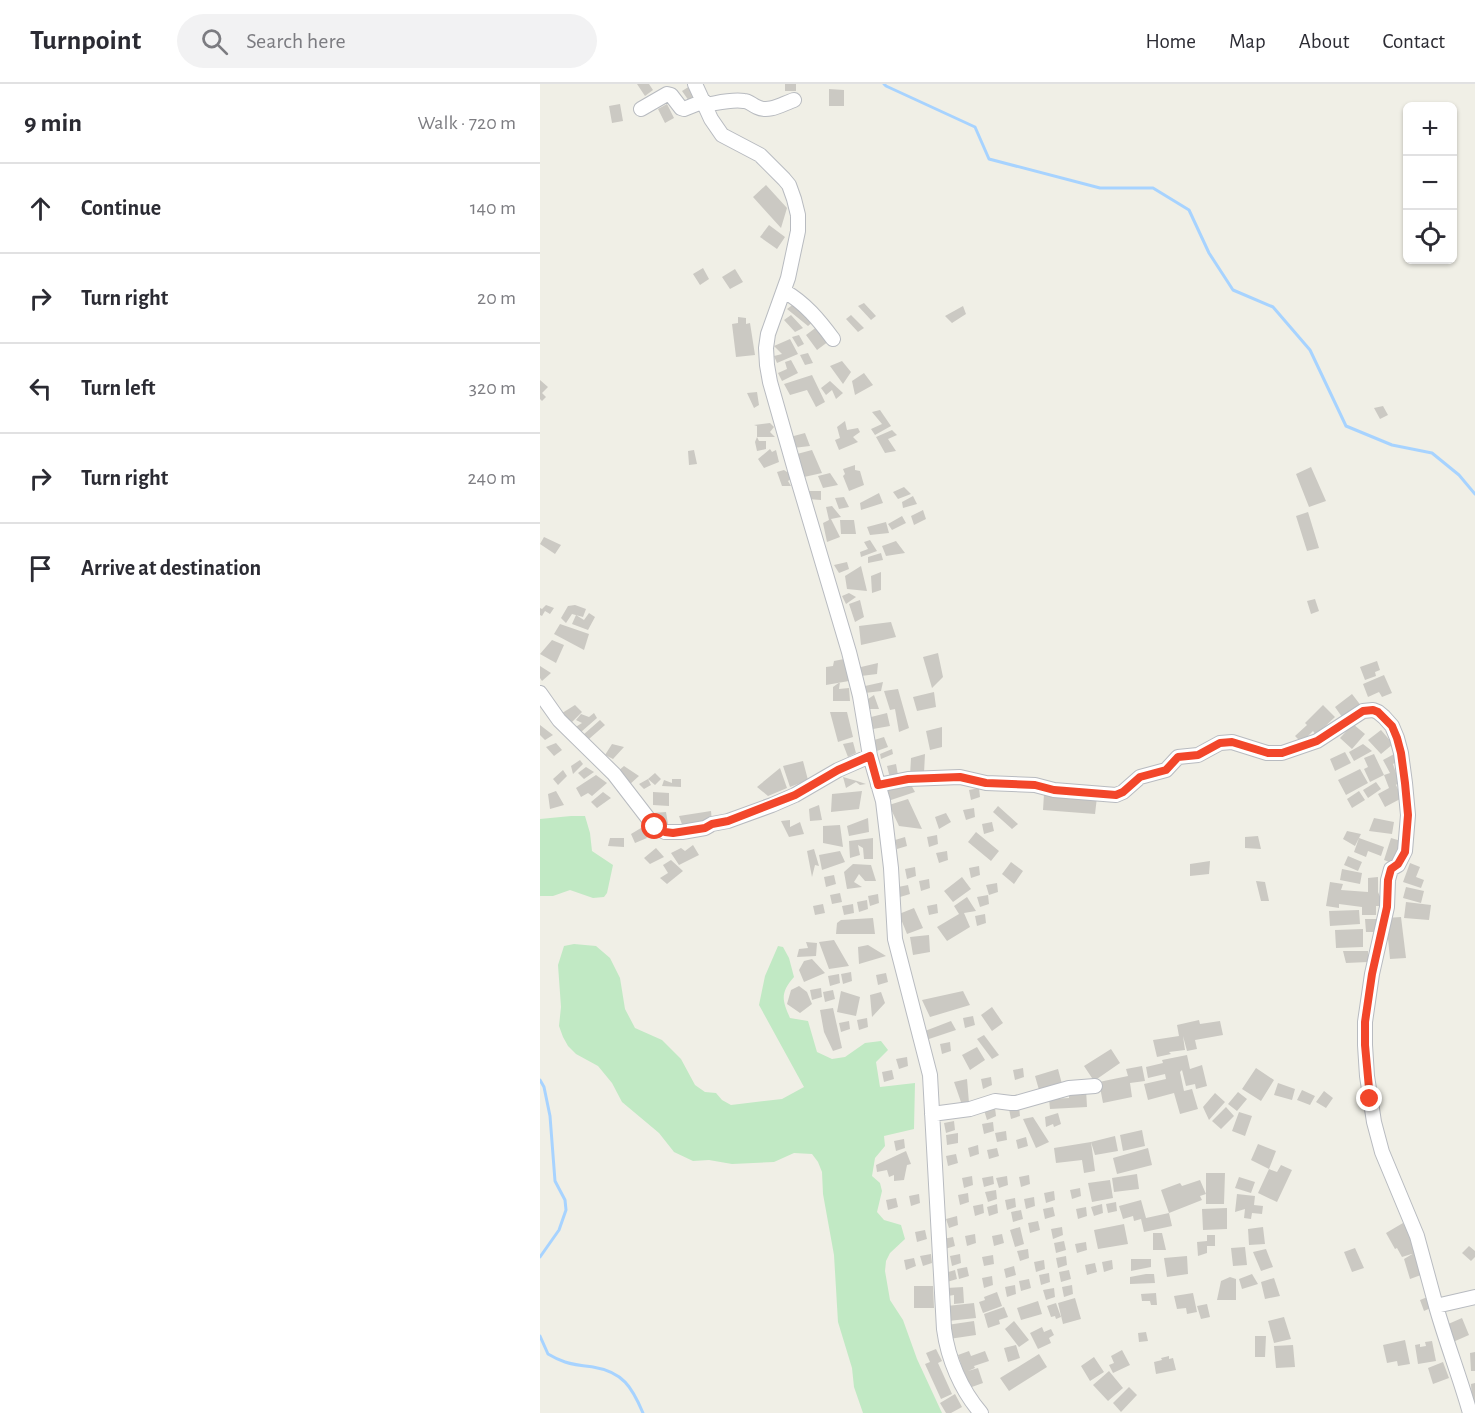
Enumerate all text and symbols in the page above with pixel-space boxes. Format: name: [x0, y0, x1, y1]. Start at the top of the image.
search box: [177, 14, 597, 68]
icon: search: [198, 25, 231, 58]
text: Turnpoint: [30, 27, 141, 55]
text: Search here: [246, 30, 346, 52]
text: Home: [1145, 31, 1196, 52]
text: Map: [1229, 31, 1266, 52]
text: About: [1299, 31, 1349, 52]
text: Contact: [1382, 31, 1445, 52]
map controls: [1403, 102, 1457, 264]
button: +: [1403, 102, 1457, 156]
text: 9 min: [24, 110, 82, 136]
text: Walk · 720 m: [417, 113, 516, 133]
button: −: [1403, 156, 1457, 210]
icon: ahead: [24, 192, 57, 225]
text: Continue: [81, 197, 161, 219]
text: 140 m: [470, 198, 516, 218]
button: locate: [1403, 210, 1457, 264]
icon: right: [24, 282, 57, 315]
text: Turn right: [81, 287, 168, 309]
text: 20 m: [477, 288, 516, 308]
icon: left: [24, 372, 57, 405]
text: Turn left: [81, 377, 155, 399]
text: 320 m: [469, 378, 516, 398]
icon: right: [24, 462, 57, 495]
text: Turn right: [81, 467, 168, 489]
text: 240 m: [467, 468, 516, 488]
icon: arrive: [24, 552, 57, 585]
text: Arrive at destination: [81, 557, 261, 579]
route start: [641, 813, 667, 839]
route end: [1356, 1085, 1382, 1111]

